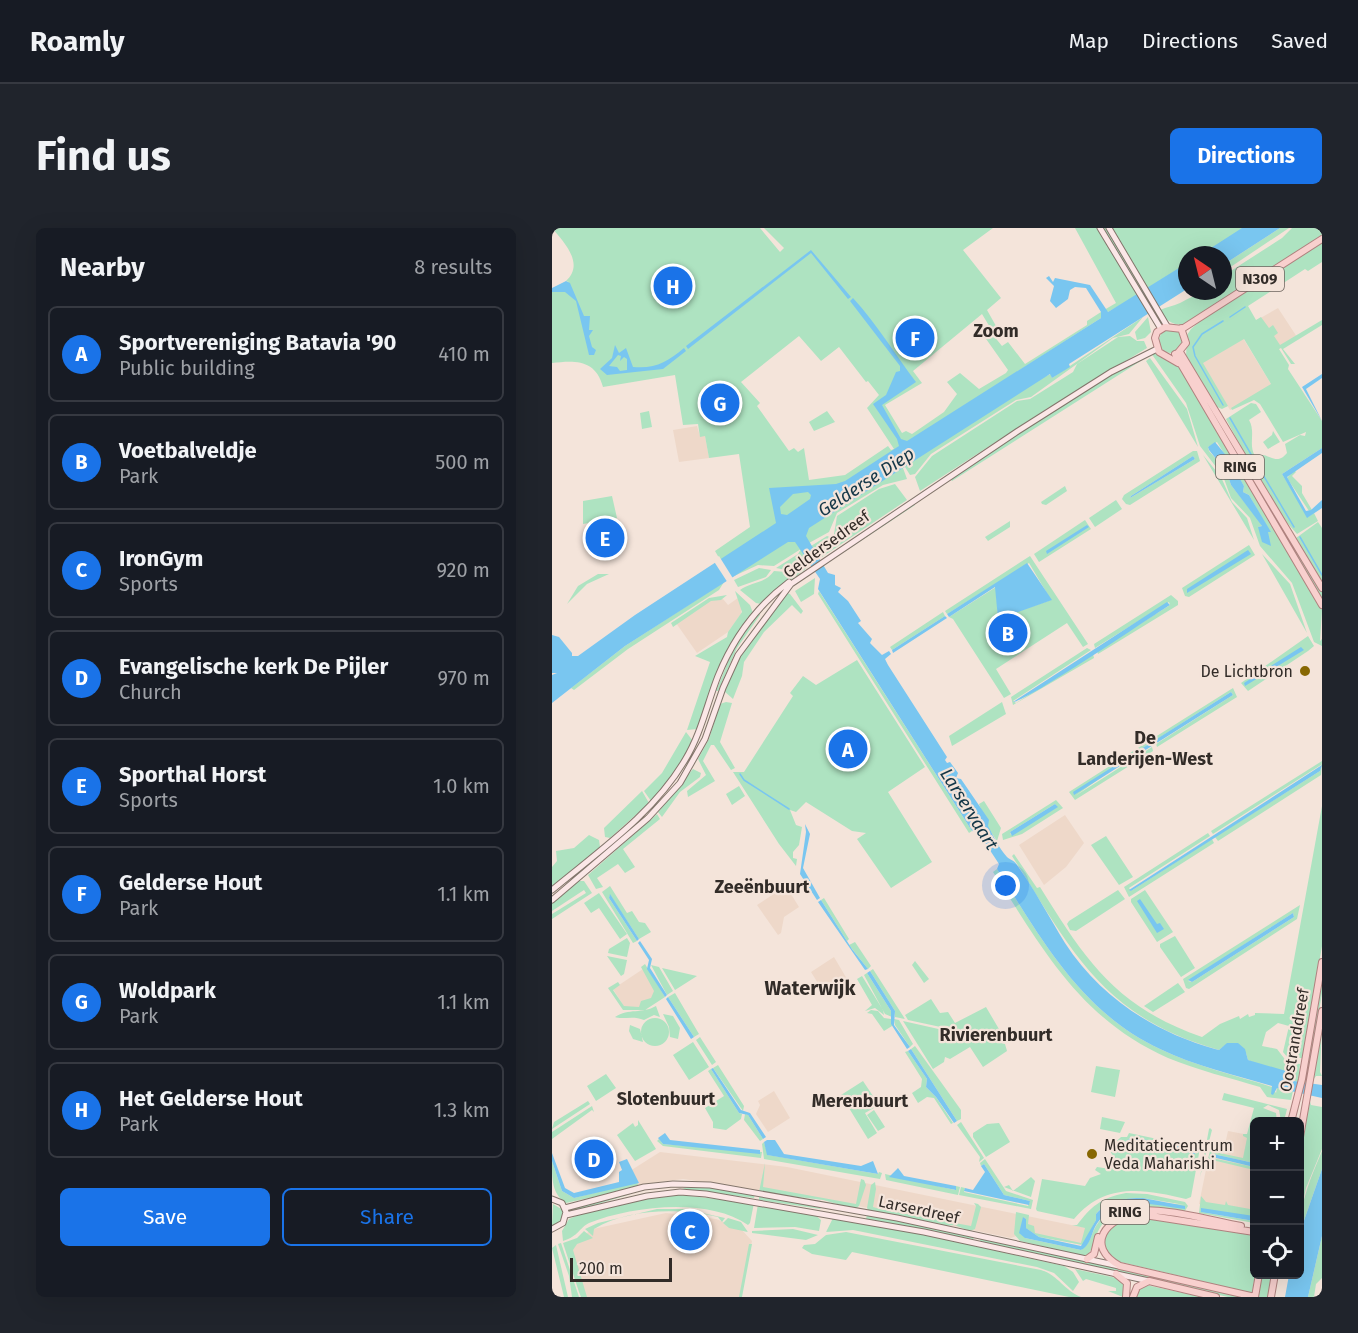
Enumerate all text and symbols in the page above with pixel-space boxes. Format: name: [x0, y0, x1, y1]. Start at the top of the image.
text: Roamly: [30, 25, 124, 58]
text: Map: [1069, 28, 1109, 54]
text: Directions: [1142, 28, 1238, 54]
text: Saved: [1271, 28, 1328, 54]
button: Directions: [1170, 128, 1322, 184]
text: Find us: [36, 131, 171, 181]
north arrow: [1178, 246, 1232, 300]
text: Nearby: [60, 252, 145, 283]
text: 8 results: [414, 255, 492, 279]
pin: H: [654, 264, 692, 308]
road number: N309: [1236, 267, 1284, 291]
pin: F: [896, 316, 934, 360]
district label: Zoom: [973, 320, 1019, 342]
text: Sportvereniging Batavia '90: [119, 329, 396, 356]
text: A: [76, 342, 87, 366]
text: 410 m: [438, 342, 490, 366]
text: Public building: [119, 356, 255, 380]
pin: G: [700, 380, 740, 426]
text: Voetbalveldje: [119, 437, 257, 464]
water label: Gelderse Diep: [814, 443, 918, 521]
text: B: [75, 450, 88, 474]
text: 500 m: [435, 450, 490, 474]
road number: RING: [1216, 455, 1264, 479]
text: Park: [119, 464, 158, 488]
street label: Geldersedreef: [779, 506, 874, 582]
pin: E: [586, 516, 624, 560]
text: IronGym: [119, 545, 203, 572]
text: C: [76, 558, 87, 582]
text: 920 m: [436, 558, 490, 582]
text: Sports: [119, 572, 178, 596]
pin: B: [988, 610, 1028, 656]
text: Evangelische kerk De Pijler: [119, 653, 388, 680]
place label: De Lichtbron: [1201, 662, 1293, 681]
marker: De Lichtbron: [1298, 664, 1312, 678]
text: D: [75, 666, 88, 690]
text: 970 m: [438, 666, 490, 690]
text: Church: [119, 680, 182, 704]
pin: A: [828, 726, 868, 772]
district label: De Landerijen-West: [1077, 727, 1214, 770]
text: Sporthal Horst: [119, 761, 266, 788]
water label: Larservaart: [935, 764, 1003, 854]
text: E: [76, 774, 87, 798]
text: 1.0 km: [433, 774, 490, 798]
text: Sports: [119, 788, 178, 812]
text: Gelderse Hout: [119, 869, 262, 896]
your location: [991, 871, 1020, 900]
district label: Zeeënbuurt: [714, 876, 811, 898]
text: F: [77, 882, 86, 906]
text: 1.1 km: [437, 882, 490, 906]
text: Park: [119, 896, 158, 920]
district label: Waterwijk: [765, 976, 856, 1000]
text: Woldpark: [119, 977, 216, 1004]
street label: Oostranddreef: [1276, 985, 1313, 1093]
text: G: [75, 990, 88, 1014]
text: 1.1 km: [437, 990, 490, 1014]
text: Park: [119, 1004, 158, 1028]
district label: Rivierenbuurt: [940, 1024, 1054, 1046]
text: Het Gelderse Hout: [119, 1085, 303, 1112]
district label: Slotenbuurt: [617, 1088, 716, 1110]
district label: Merenbuurt: [812, 1090, 909, 1112]
text: H: [75, 1098, 88, 1122]
text: 1.3 km: [434, 1098, 490, 1122]
text: Park: [119, 1112, 158, 1136]
map controls: [1250, 1117, 1304, 1279]
button: +: [1250, 1117, 1304, 1171]
pin: D: [574, 1136, 614, 1182]
place label: Meditatiecentrum Veda Maharishi: [1104, 1136, 1233, 1173]
marker: Meditatiecentrum Veda Maharishi: [1085, 1147, 1099, 1161]
button: −: [1250, 1171, 1304, 1225]
button: Save: [60, 1188, 270, 1246]
button: Share: [282, 1188, 492, 1246]
street label: Larserdreef: [877, 1192, 963, 1228]
road number: RING: [1101, 1200, 1149, 1224]
pin: C: [670, 1208, 710, 1254]
button: locate: [1250, 1225, 1304, 1279]
scale bar: [570, 1255, 672, 1282]
text: 200 m: [579, 1259, 623, 1278]

